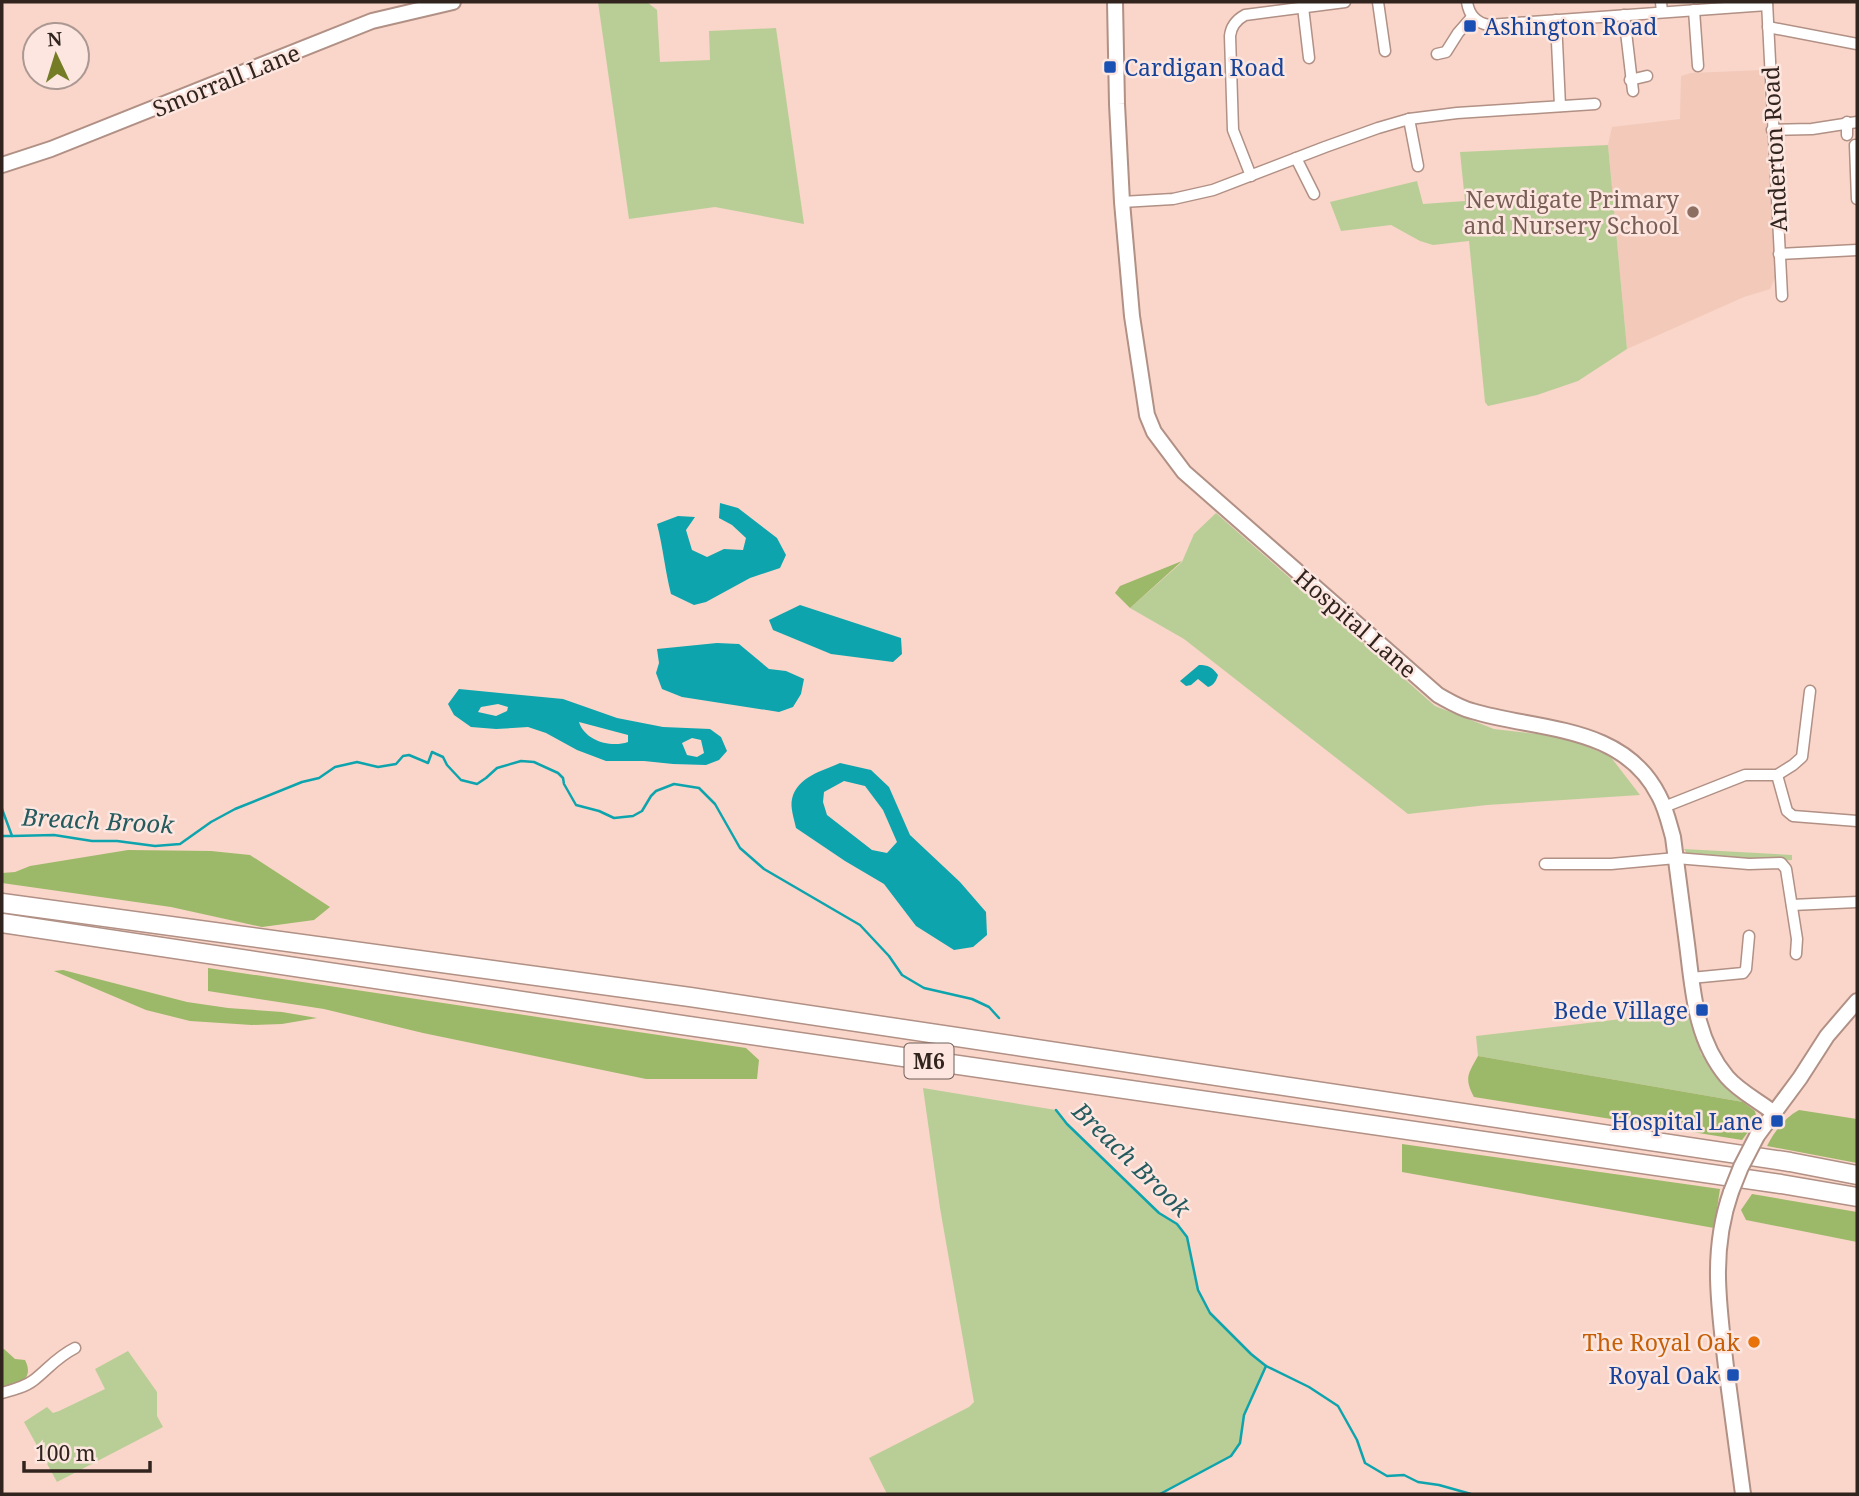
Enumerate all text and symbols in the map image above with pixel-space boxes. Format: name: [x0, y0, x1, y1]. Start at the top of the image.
place label: Ashington Road: [1484, 10, 1657, 42]
marker: Ashington Road: [1462, 18, 1478, 34]
north arrow: [21, 21, 91, 91]
text: N: [46, 26, 63, 53]
street label: Smorrall Lane: [148, 36, 304, 124]
place label: Cardigan Road: [1124, 51, 1285, 83]
marker: Cardigan Road: [1102, 59, 1118, 75]
street label: Anderton Road: [1754, 65, 1794, 233]
place label: Newdigate Primary and Nursery School: [1464, 183, 1679, 241]
marker: Newdigate Primary and Nursery School: [1685, 204, 1701, 220]
street label: Hospital Lane: [1288, 561, 1424, 685]
water label: Breach Brook: [20, 799, 176, 841]
place label: Bede Village: [1553, 994, 1688, 1026]
marker: Bede Village: [1694, 1002, 1710, 1018]
road number: M6: [904, 1044, 954, 1078]
water label: Breach Brook: [1065, 1094, 1199, 1225]
place label: Hospital Lane: [1611, 1105, 1763, 1137]
marker: Hospital Lane: [1769, 1113, 1785, 1129]
place label: The Royal Oak: [1583, 1326, 1741, 1358]
marker: The Royal Oak: [1746, 1334, 1762, 1350]
place label: Royal Oak: [1609, 1359, 1720, 1391]
marker: Royal Oak: [1725, 1367, 1741, 1383]
scale bar: [24, 1430, 150, 1474]
text: 100 m: [35, 1439, 96, 1467]

